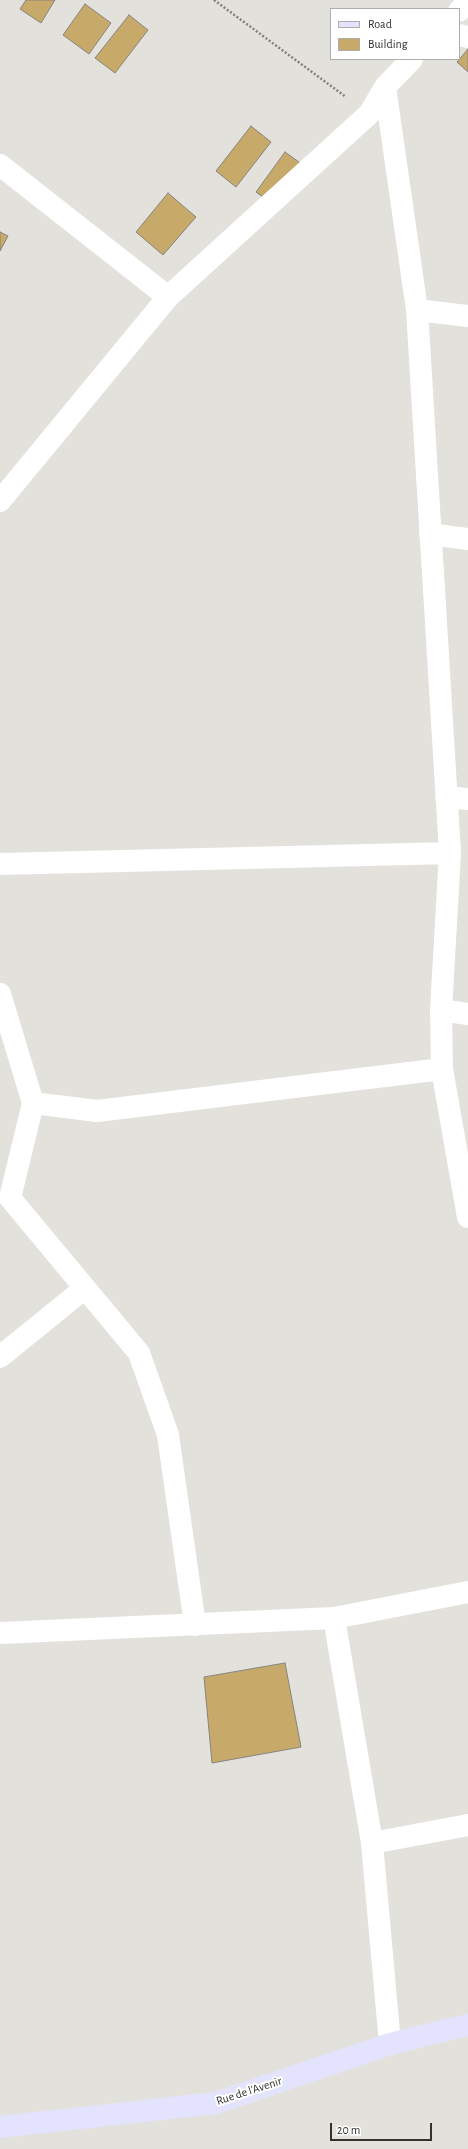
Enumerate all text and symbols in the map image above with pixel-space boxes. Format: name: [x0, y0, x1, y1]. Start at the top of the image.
legend: [330, 8, 460, 60]
text: Road: [368, 18, 392, 30]
text: Building: [368, 38, 408, 50]
street label: Rue de l'Avenir: [214, 2074, 284, 2108]
scale bar: [332, 2115, 434, 2141]
text: 20 m: [337, 2124, 360, 2136]

